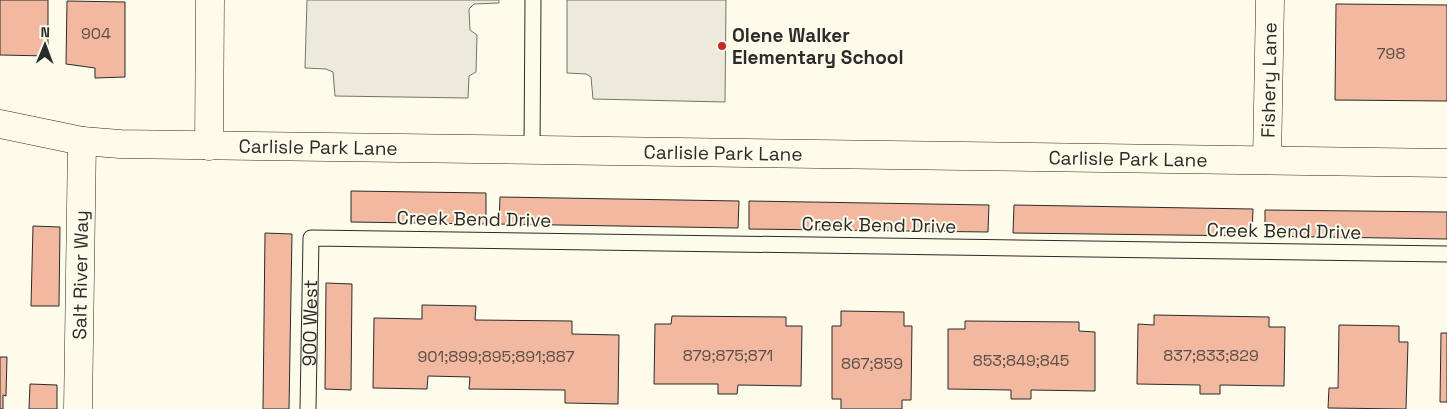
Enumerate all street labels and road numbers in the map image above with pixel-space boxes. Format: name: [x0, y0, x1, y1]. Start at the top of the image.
street label: Fishery Lane: [1255, 22, 1282, 138]
street label: Carlisle Park Lane: [238, 133, 398, 160]
street label: Carlisle Park Lane: [643, 139, 803, 166]
street label: Carlisle Park Lane: [1048, 145, 1208, 172]
street label: Creek Bend Drive: [396, 205, 552, 233]
street label: Salt River Way: [67, 210, 93, 340]
street label: Creek Bend Drive: [801, 211, 957, 239]
street label: Creek Bend Drive: [1206, 217, 1362, 245]
street label: 900 West: [296, 279, 323, 367]

